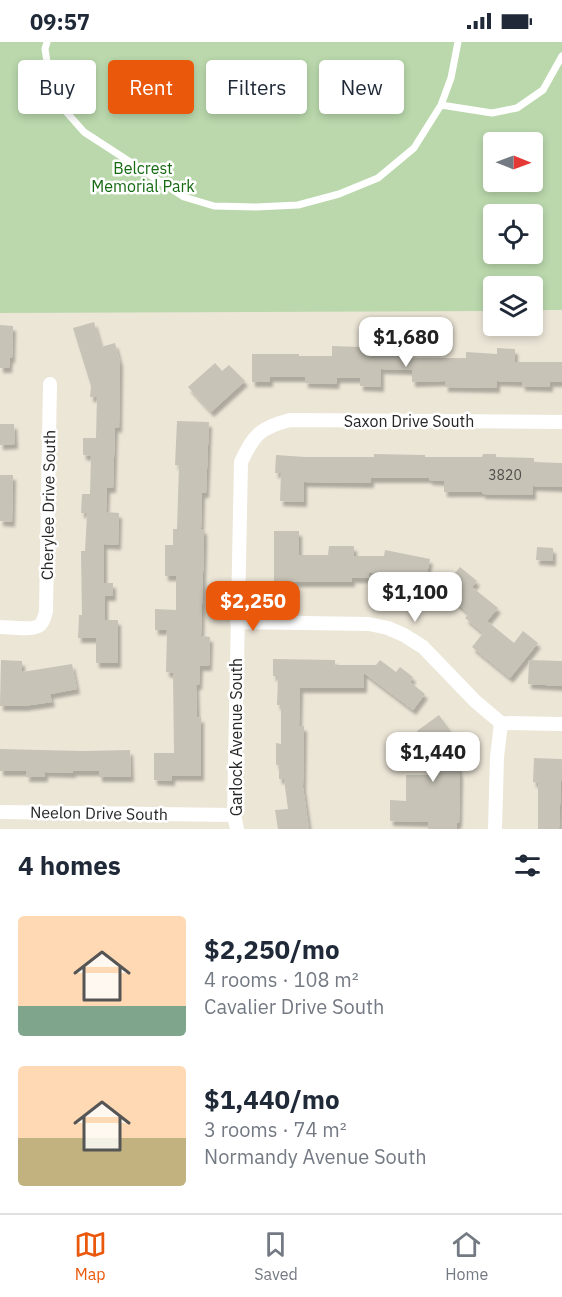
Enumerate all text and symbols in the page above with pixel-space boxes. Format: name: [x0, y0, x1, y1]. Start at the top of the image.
text: 09:57: [30, 7, 90, 36]
chip: Buy: [18, 60, 96, 114]
chip: Rent: [108, 60, 194, 114]
chip: Filters: [206, 60, 307, 114]
chip: New: [319, 60, 404, 114]
north arrow: [483, 132, 543, 192]
map controls: [483, 132, 543, 336]
park label: Belcrest Memorial Park: [91, 158, 195, 196]
button: locate: [483, 204, 543, 264]
button: layers: [483, 276, 543, 336]
pin: $1,680: [357, 317, 455, 368]
text: $1,680: [373, 323, 439, 350]
street label: Saxon Drive South: [344, 411, 474, 431]
street label: Cherylee Drive South: [37, 430, 59, 580]
house number: 3820: [488, 466, 522, 484]
pin: $1,100: [366, 572, 464, 623]
text: $1,100: [382, 578, 448, 605]
pin: $2,250: [204, 581, 302, 632]
text: $2,250: [220, 587, 286, 614]
street label: Garlock Avenue South: [226, 658, 246, 816]
pin: $1,440: [384, 732, 482, 783]
text: $1,440: [400, 738, 466, 765]
street label: Neelon Drive South: [30, 802, 168, 824]
text: 4 homes: [18, 848, 121, 882]
icon: filters: [511, 849, 544, 882]
text: $2,250/mo: [204, 932, 340, 966]
icon: home: [66, 940, 138, 1012]
text: 4 rooms · 108 m²: [204, 966, 359, 993]
text: Cavalier Drive South: [204, 993, 384, 1020]
text: $1,440/mo: [204, 1082, 340, 1116]
icon: home: [66, 1090, 138, 1162]
text: 3 rooms · 74 m²: [204, 1116, 347, 1143]
text: Normandy Avenue South: [204, 1143, 427, 1170]
tab: Map: [74, 1228, 107, 1284]
tab: Saved: [254, 1228, 298, 1284]
tab: Home: [445, 1228, 488, 1284]

